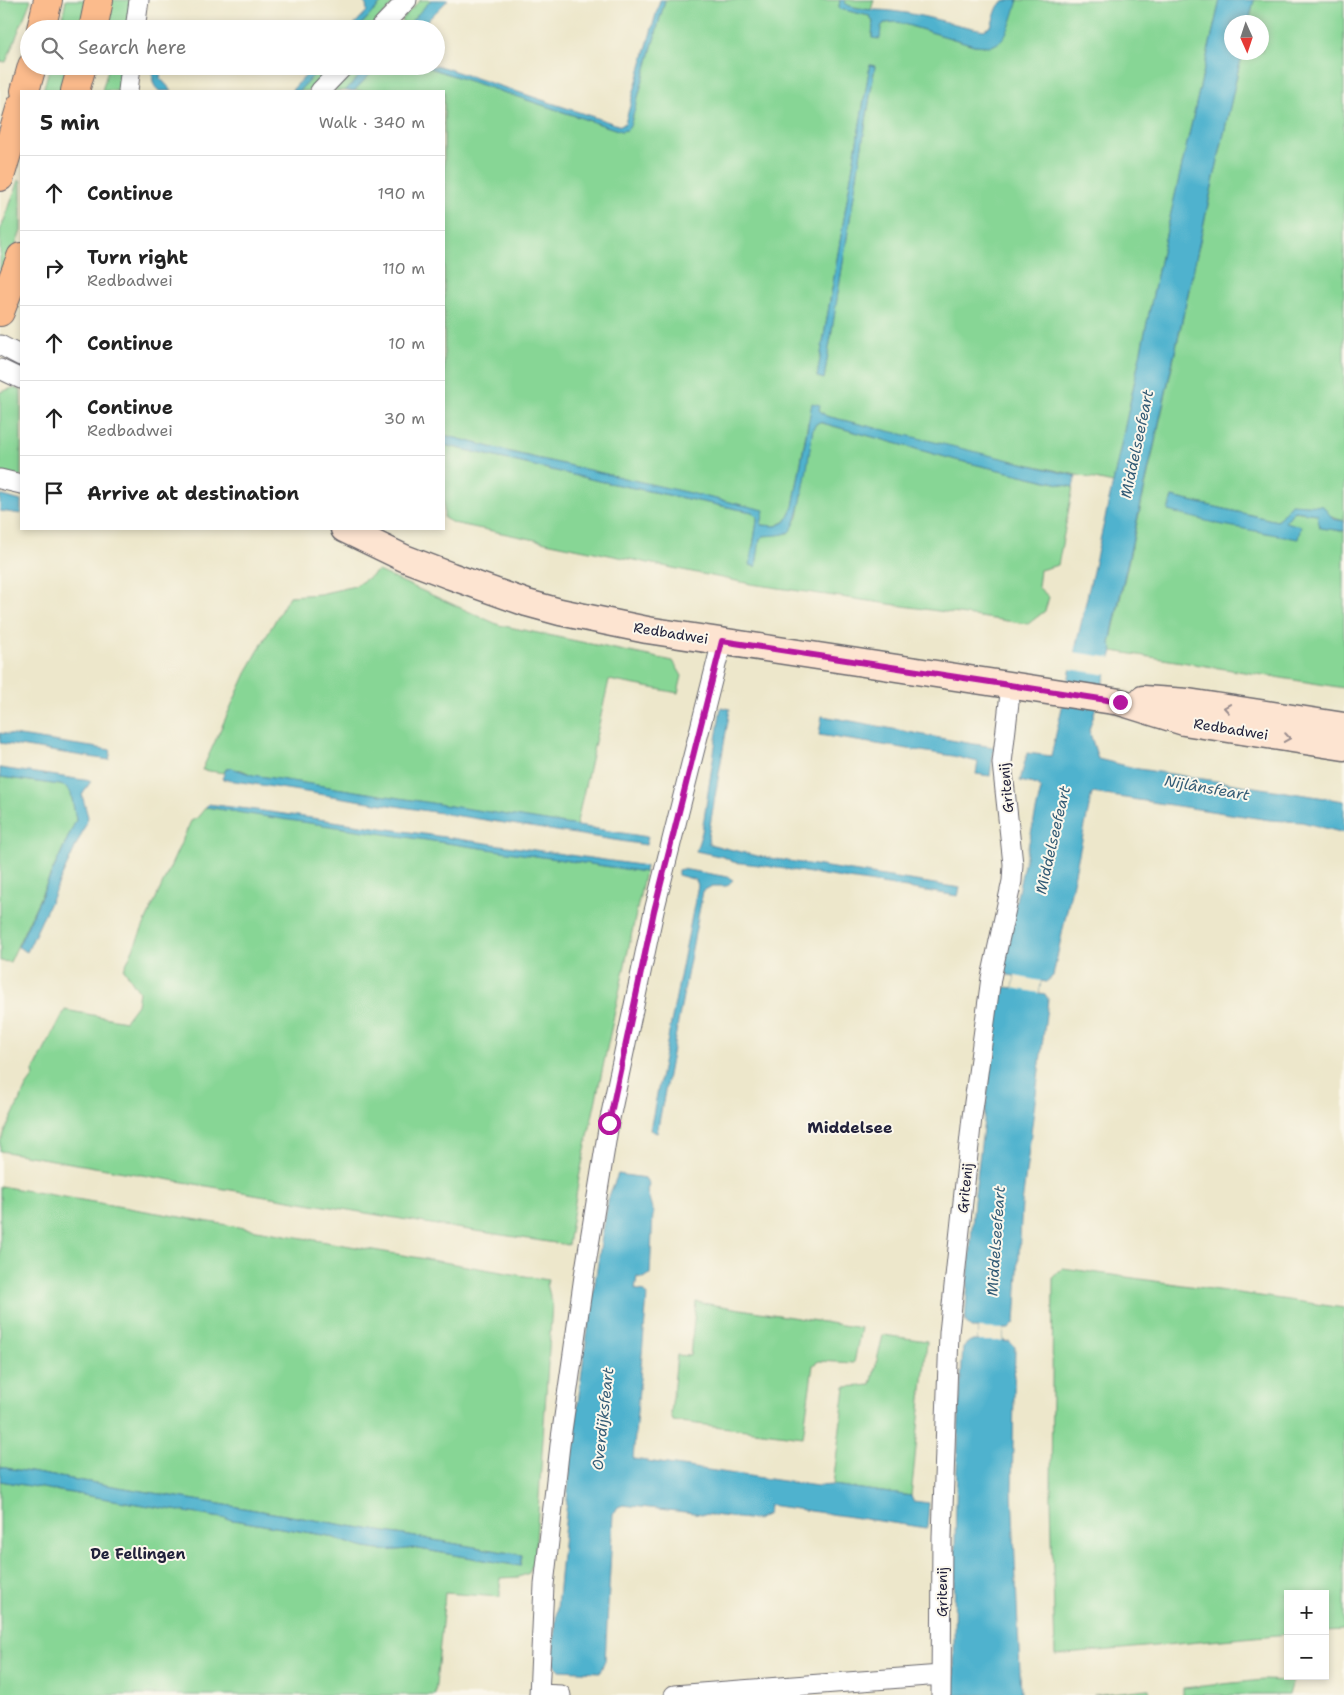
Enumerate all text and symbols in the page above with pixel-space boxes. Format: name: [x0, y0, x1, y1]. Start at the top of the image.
north arrow: [1224, 15, 1269, 60]
search box: [20, 20, 445, 75]
icon: search: [38, 34, 66, 62]
text: Search here: [78, 35, 187, 60]
text: 5 min: [40, 109, 100, 137]
text: Walk · 340 m: [319, 112, 425, 133]
icon: ahead: [40, 179, 68, 207]
text: Continue: [87, 181, 173, 206]
text: 190 m: [378, 183, 425, 204]
text: Turn right: [87, 245, 188, 270]
icon: right: [40, 254, 68, 282]
text: 110 m: [382, 258, 425, 279]
text: Redbadwei: [87, 270, 173, 291]
icon: ahead: [40, 329, 68, 357]
text: Continue: [87, 331, 173, 356]
text: 10 m: [388, 333, 425, 354]
water label: Middelseefeart: [1116, 387, 1158, 500]
text: Continue: [87, 395, 173, 420]
icon: ahead: [40, 404, 68, 432]
text: 30 m: [384, 408, 425, 429]
text: Redbadwei: [87, 420, 173, 441]
icon: arrive: [40, 479, 68, 507]
text: Arrive at destination: [87, 481, 299, 506]
street label: Redbadwei: [632, 618, 710, 648]
route end: [1109, 691, 1132, 714]
one-way arrow: [1222, 703, 1231, 713]
street label: Redbadwei: [1192, 714, 1270, 744]
one-way arrow: [1283, 732, 1291, 742]
street label: Gritenij: [995, 762, 1017, 814]
water label: Nijlânsfeart: [1163, 771, 1252, 805]
water label: Middelseefeart: [1031, 783, 1075, 896]
route start: [598, 1112, 621, 1135]
district label: Middelsee: [807, 1117, 893, 1138]
street label: Gritenij: [953, 1162, 977, 1214]
water label: Middelseefeart: [982, 1185, 1010, 1297]
water label: Overdijksfeart: [588, 1366, 618, 1471]
district label: De Fellingen: [90, 1544, 186, 1564]
street label: Gritenij: [933, 1567, 951, 1617]
map controls: [1284, 1590, 1329, 1680]
button: +: [1284, 1590, 1329, 1635]
button: −: [1284, 1635, 1329, 1680]

